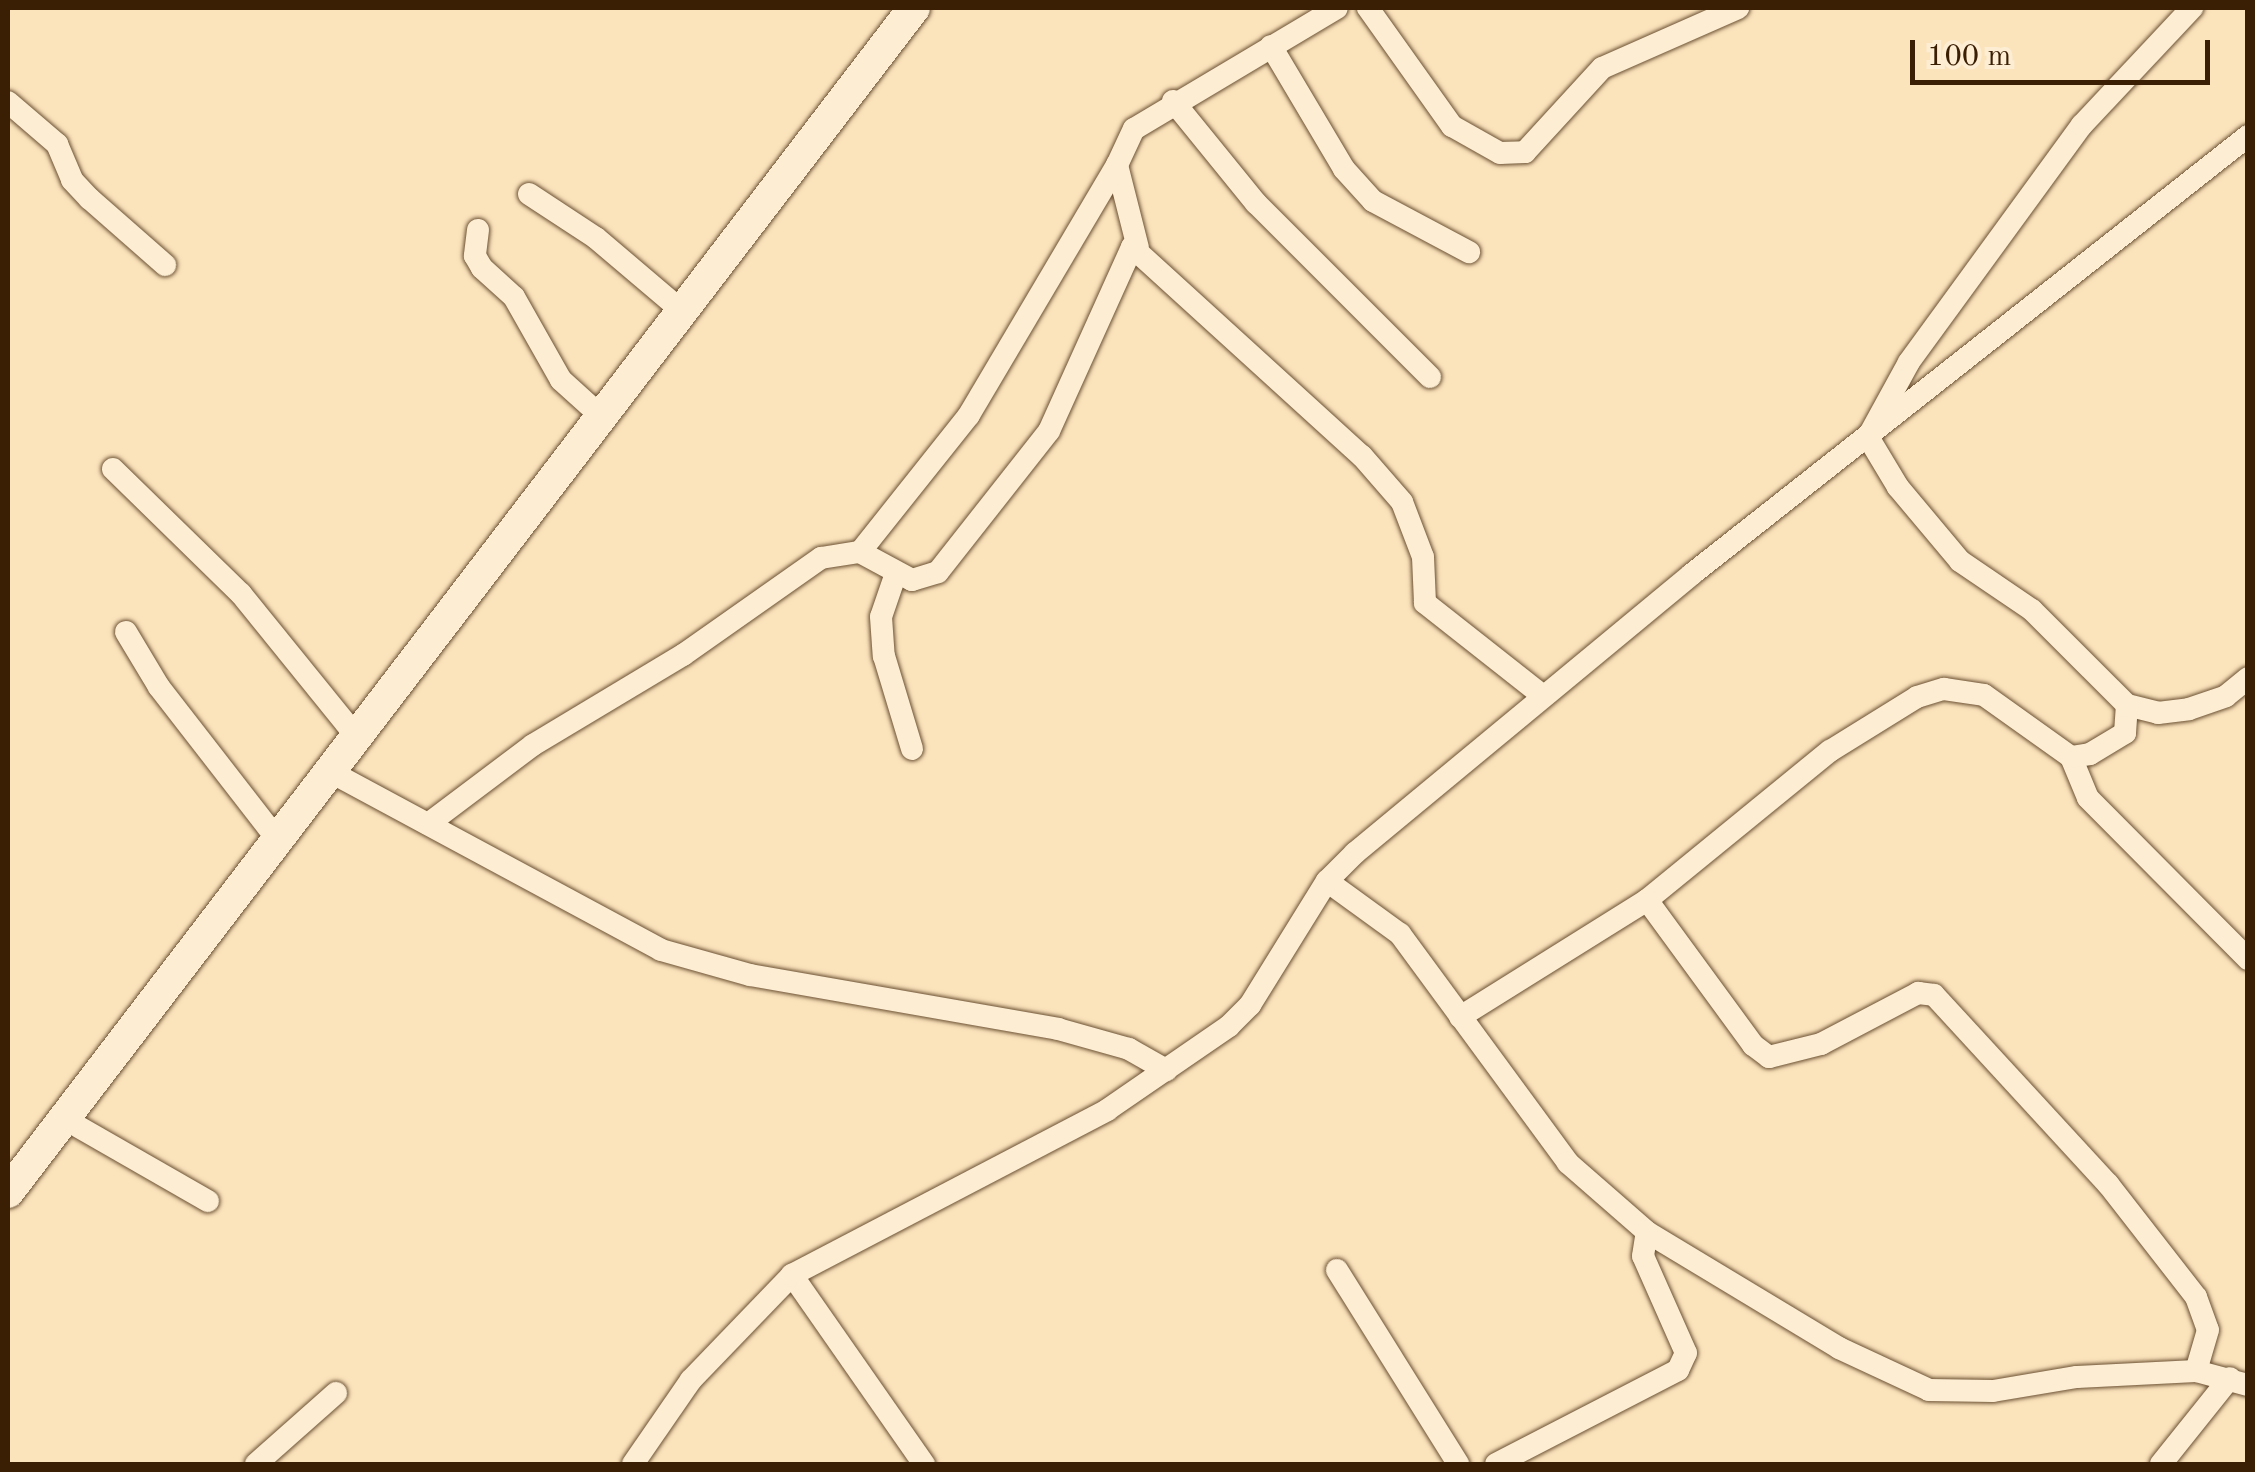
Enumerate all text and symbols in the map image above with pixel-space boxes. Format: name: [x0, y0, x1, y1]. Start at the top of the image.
scale bar: [1915, 20, 2215, 82]
text: 100 m: [1927, 42, 2011, 72]

